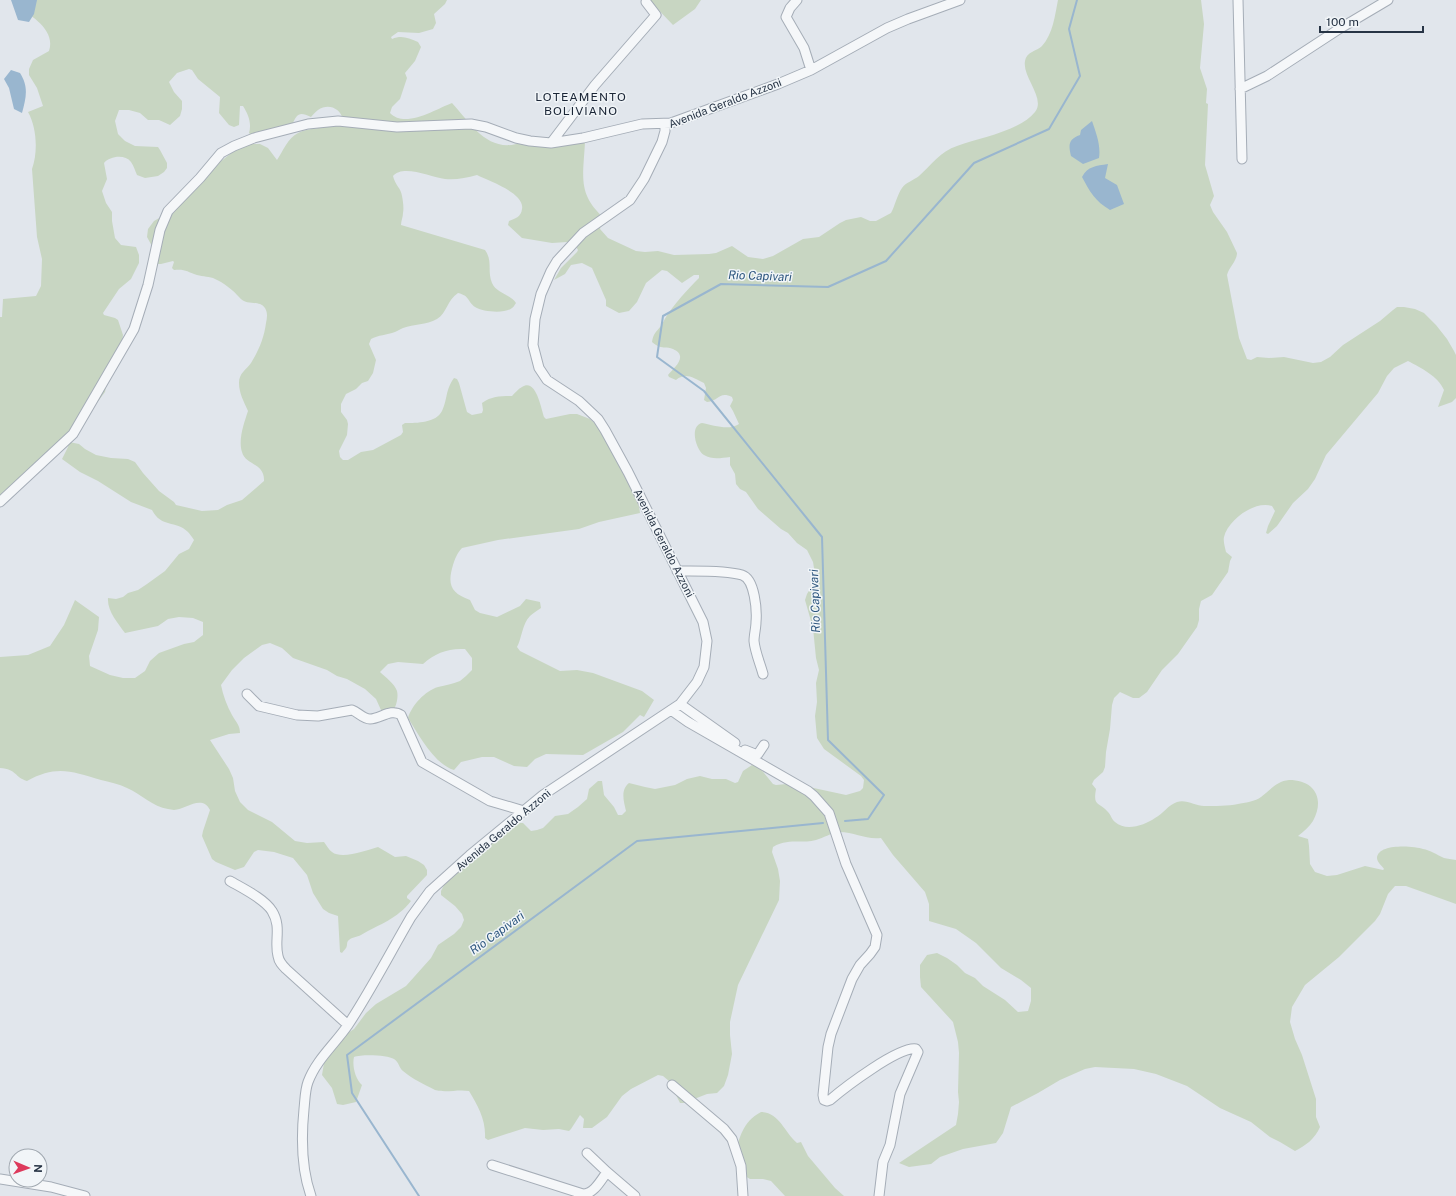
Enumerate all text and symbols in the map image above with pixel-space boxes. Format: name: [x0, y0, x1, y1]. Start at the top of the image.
scale bar: [1320, 8, 1423, 34]
text: 100 m: [1326, 15, 1359, 29]
street label: Avenida Geraldo Azzoni: [667, 76, 783, 130]
district label: LOTEAMENTO BOLIVIANO: [535, 90, 627, 118]
water label: Rio Capivari: [728, 268, 792, 284]
street label: Avenida Geraldo Azzoni: [631, 487, 697, 599]
water label: Rio Capivari: [807, 569, 823, 633]
street label: Avenida Geraldo Azzoni: [453, 787, 553, 873]
water label: Rio Capivari: [467, 909, 527, 957]
north arrow: [8, 1148, 48, 1188]
text: N: [32, 1164, 44, 1173]

